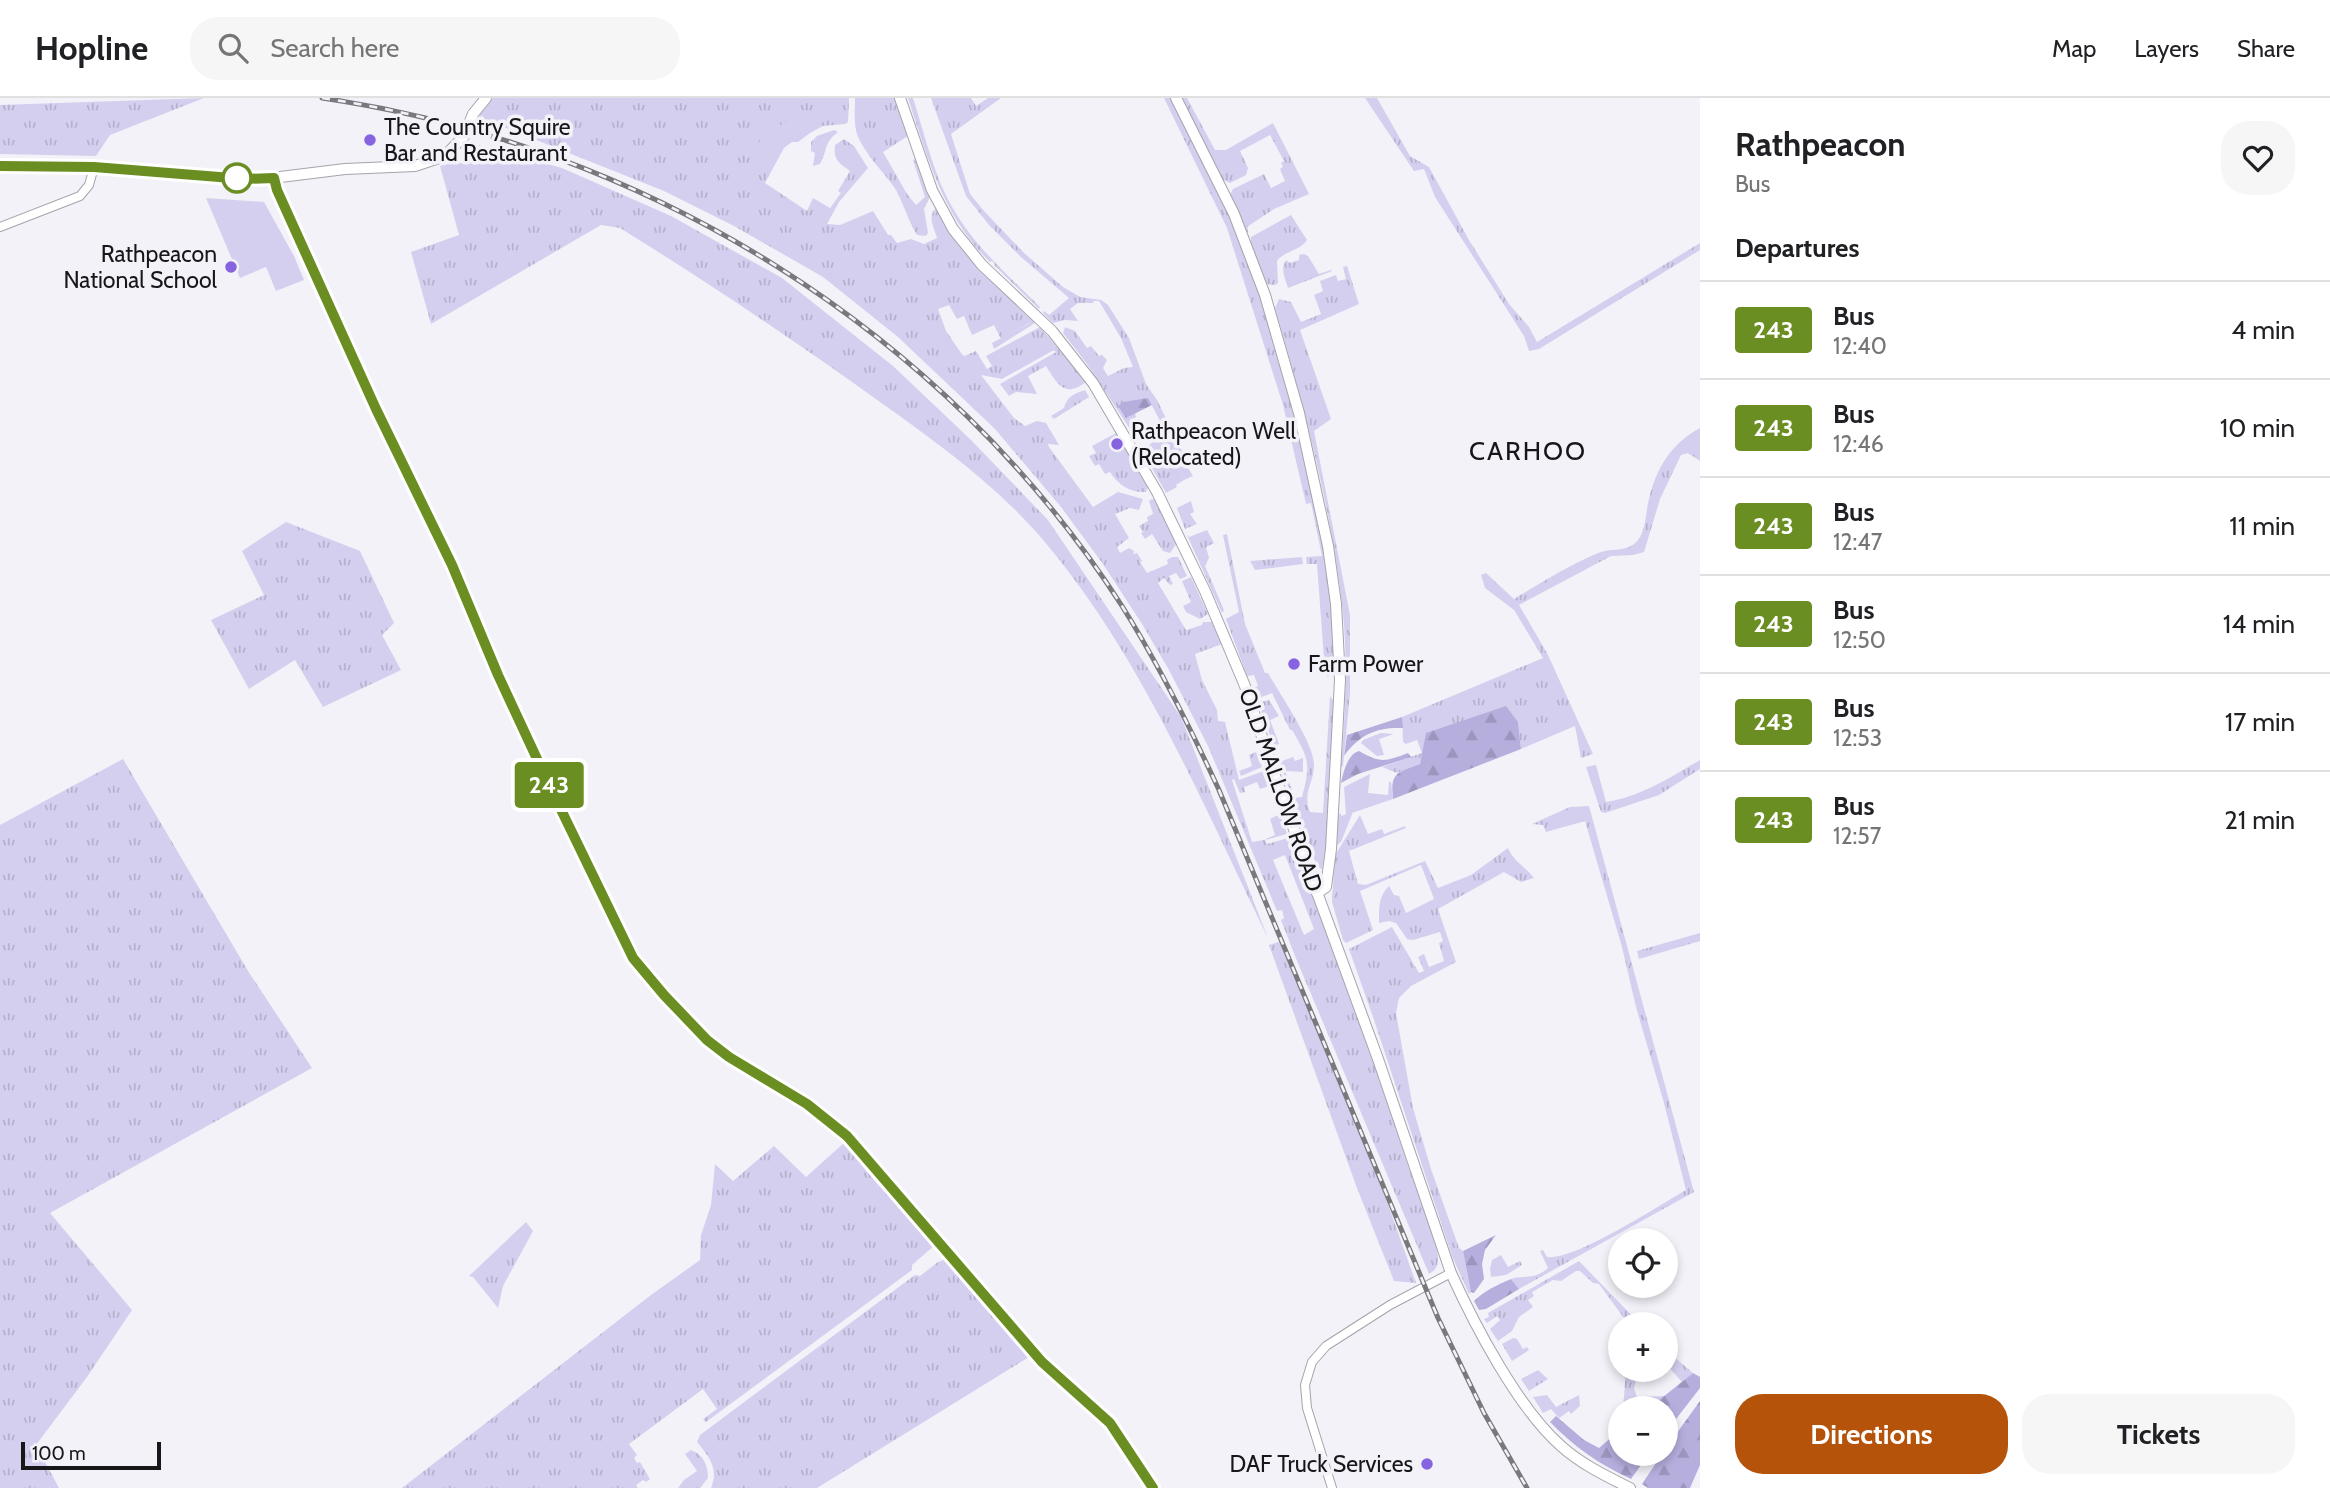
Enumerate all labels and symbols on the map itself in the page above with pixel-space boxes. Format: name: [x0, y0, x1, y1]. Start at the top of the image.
place label: The Country Squire Bar and Restaurant: [384, 113, 571, 167]
marker: The Country Squire Bar and Restaurant: [362, 132, 378, 148]
unlabelled marker: [222, 163, 252, 193]
place label: Rathpeacon National School: [63, 240, 218, 294]
marker: Rathpeacon National School: [223, 259, 239, 275]
place label: Rathpeacon Well (Relocated): [1131, 417, 1296, 471]
district label: CARHOO: [1469, 435, 1587, 467]
marker: Rathpeacon Well (Relocated): [1109, 436, 1125, 452]
place label: Farm Power: [1308, 650, 1424, 678]
marker: Farm Power: [1286, 656, 1302, 672]
street label: OLD MALLOW ROAD: [1233, 685, 1329, 895]
line badge: 243: [509, 762, 589, 808]
scale bar: [21, 1439, 161, 1471]
place label: DAF Truck Services: [1229, 1450, 1413, 1478]
marker: DAF Truck Services: [1419, 1456, 1435, 1472]

